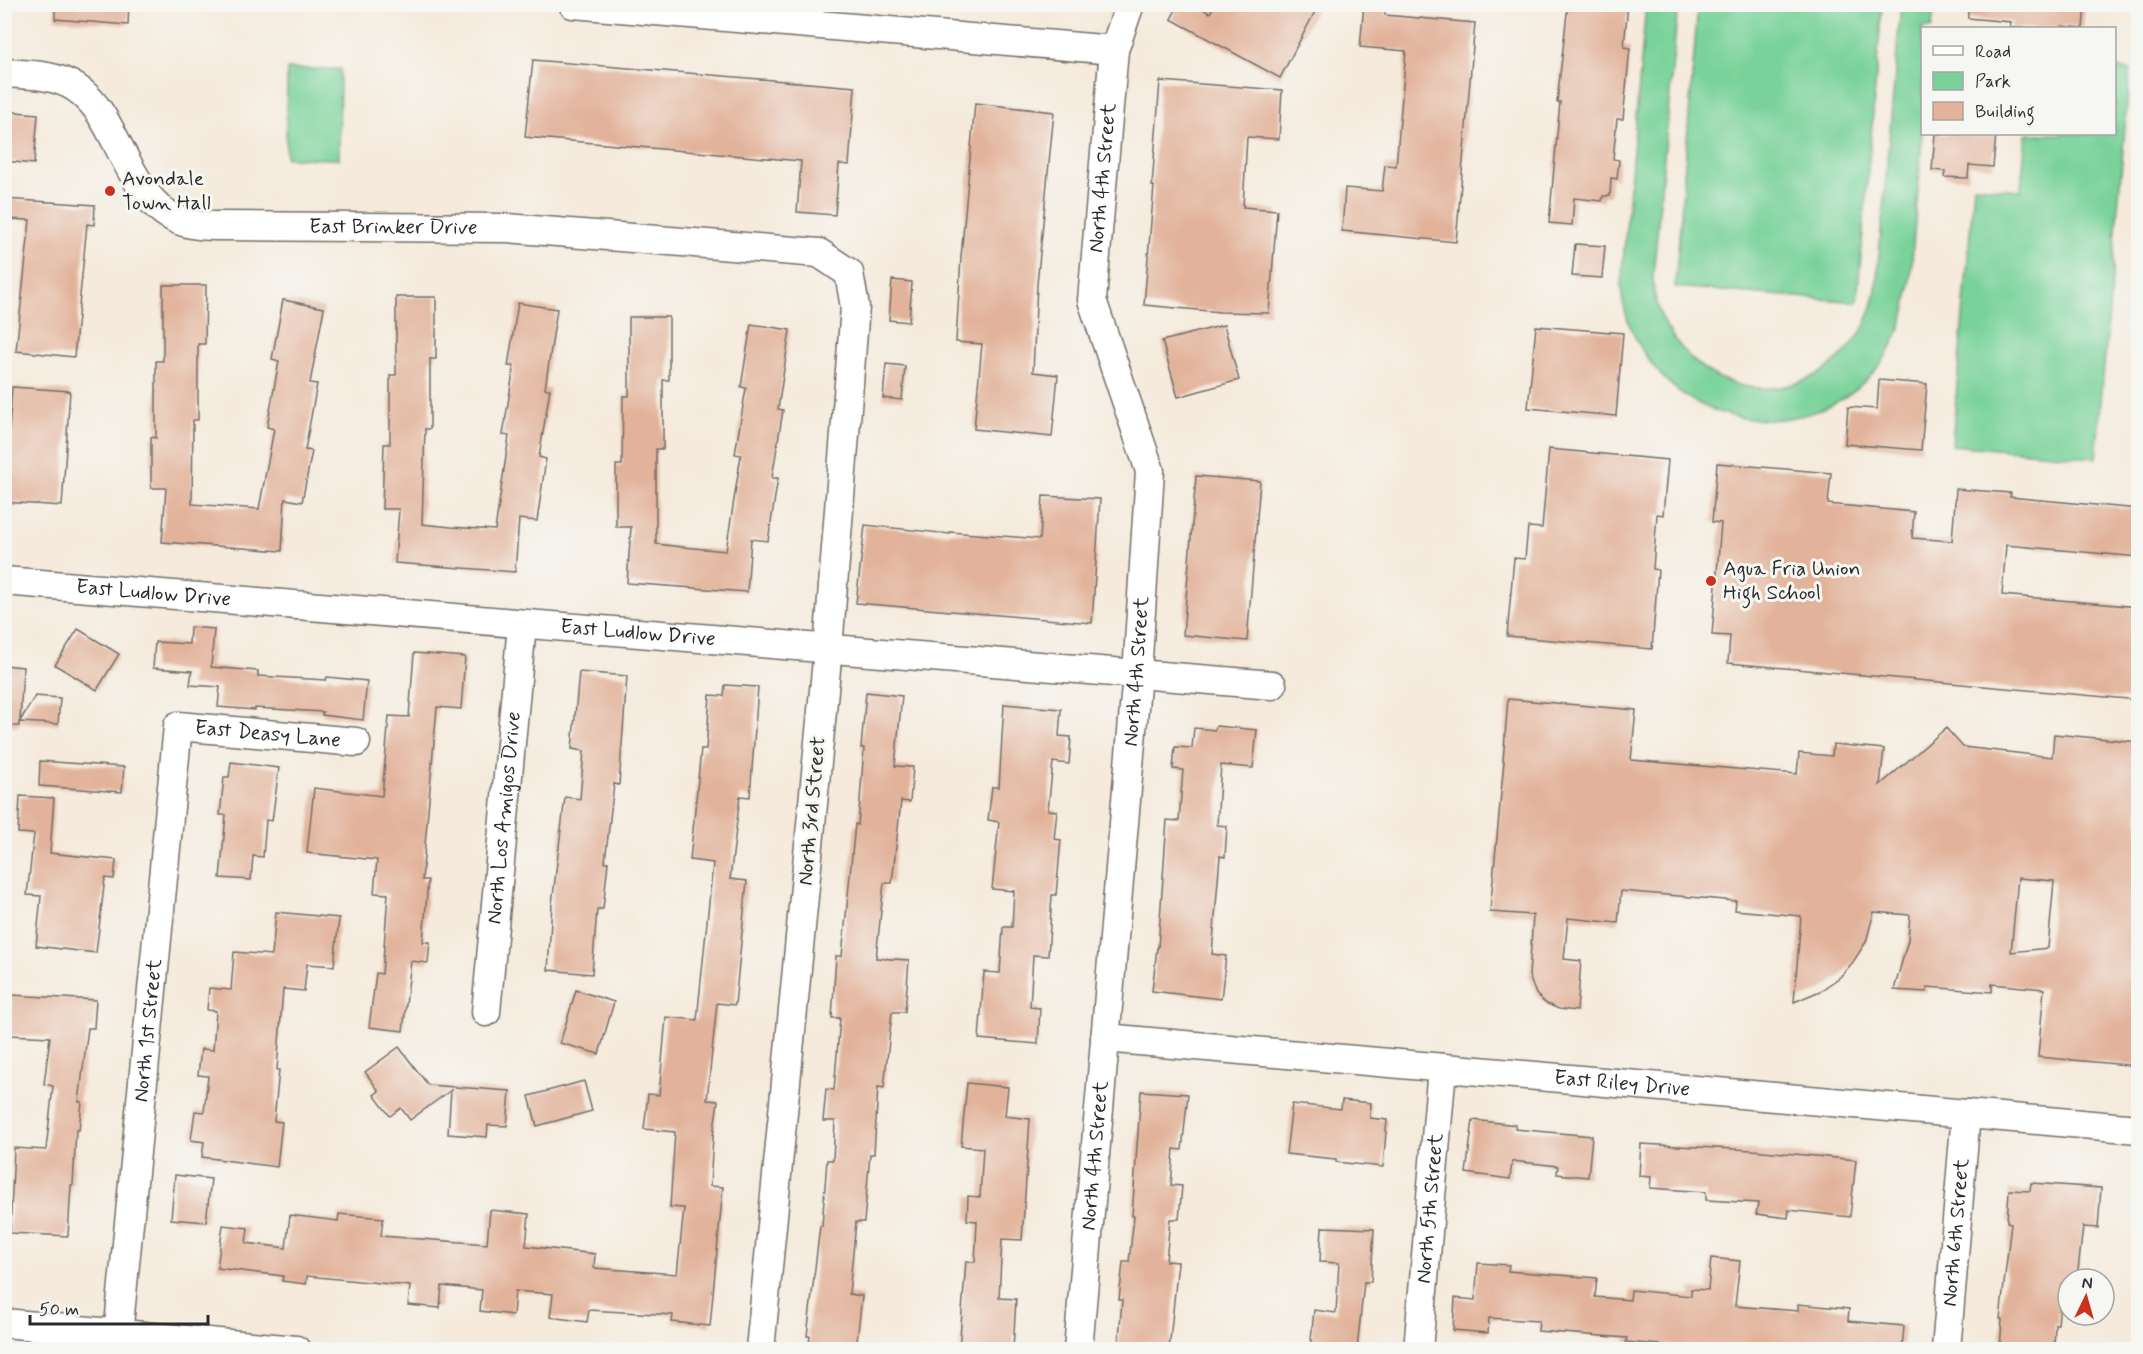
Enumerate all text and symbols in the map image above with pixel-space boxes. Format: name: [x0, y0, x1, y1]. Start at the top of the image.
legend: [1921, 27, 2116, 135]
text: Road: [1975, 40, 2011, 64]
text: Park: [1975, 70, 2011, 94]
text: Building: [1975, 100, 2035, 126]
street label: North 4th Street: [1082, 101, 1123, 254]
place label: Avondale Town Hall: [122, 165, 211, 217]
marker: Avondale Town Hall: [103, 184, 117, 198]
street label: East Brinker Drive: [309, 213, 478, 242]
place label: Agua Fria Union High School: [1723, 555, 1860, 609]
street label: East Ludlow Drive: [75, 573, 232, 614]
marker: Agua Fria Union High School: [1704, 574, 1718, 588]
street label: North 4th Street: [1117, 595, 1156, 748]
street label: East Ludlow Drive: [559, 613, 717, 653]
street label: North Los Amigos Drive: [480, 710, 528, 925]
street label: East Deasy Lane: [193, 714, 342, 755]
street label: North 3rd Street: [792, 735, 832, 887]
street label: North 1st Street: [127, 957, 169, 1104]
street label: East Riley Drive: [1553, 1064, 1691, 1103]
street label: North 4th Street: [1074, 1079, 1115, 1232]
street label: North 5th Street: [1410, 1132, 1450, 1285]
street label: North 6th Street: [1936, 1157, 1976, 1308]
north arrow: [2056, 1267, 2116, 1327]
text: N: [2081, 1273, 2093, 1294]
scale bar: [30, 1288, 208, 1326]
text: 50 m: [39, 1298, 79, 1322]

